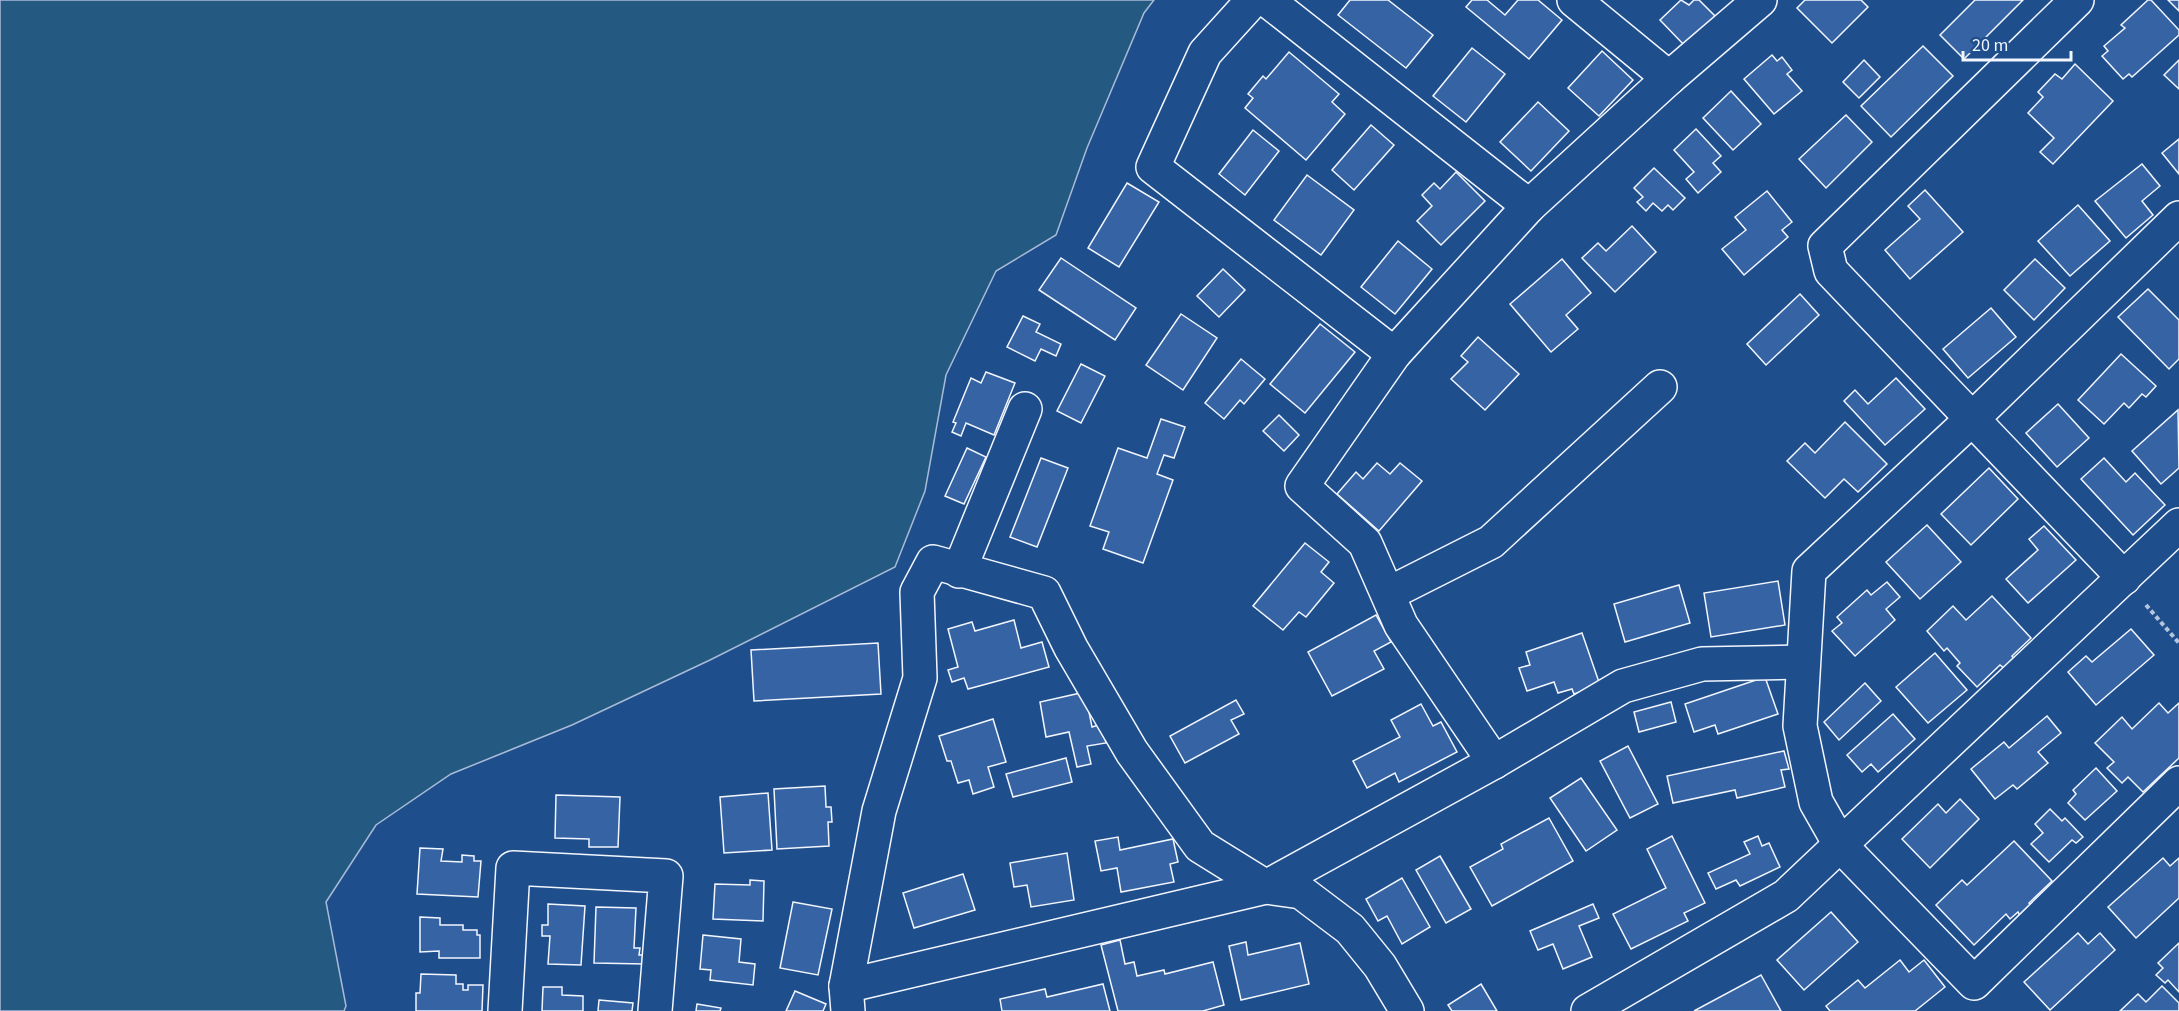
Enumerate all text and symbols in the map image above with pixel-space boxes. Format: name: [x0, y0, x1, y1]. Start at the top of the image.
scale bar: [1963, 24, 2071, 62]
text: 20 m: [1972, 33, 2008, 58]

